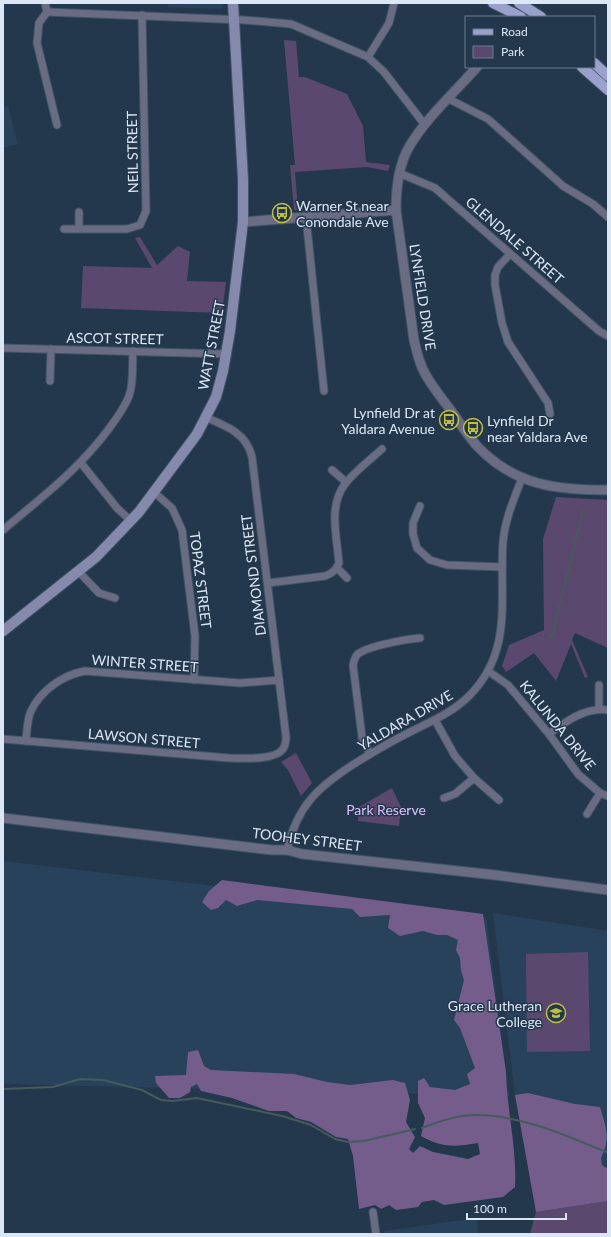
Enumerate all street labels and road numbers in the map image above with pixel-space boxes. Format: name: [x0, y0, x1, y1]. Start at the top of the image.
street label: NEIL STREET: [123, 110, 141, 193]
street label: GLENDALE STREET: [463, 193, 568, 288]
street label: LYNFIELD DRIVE: [406, 243, 440, 351]
street label: WATT STREET: [194, 298, 228, 391]
street label: ASCOT STREET: [66, 329, 165, 347]
street label: DIAMOND STREET: [237, 513, 269, 637]
street label: TOPAZ STREET: [187, 531, 215, 630]
street label: WINTER STREET: [91, 651, 200, 675]
street label: KALUNDA DRIVE: [517, 677, 599, 773]
street label: YALDARA DRIVE: [355, 686, 455, 754]
street label: LAWSON STREET: [87, 725, 202, 751]
street label: TOOHEY STREET: [251, 824, 363, 854]

